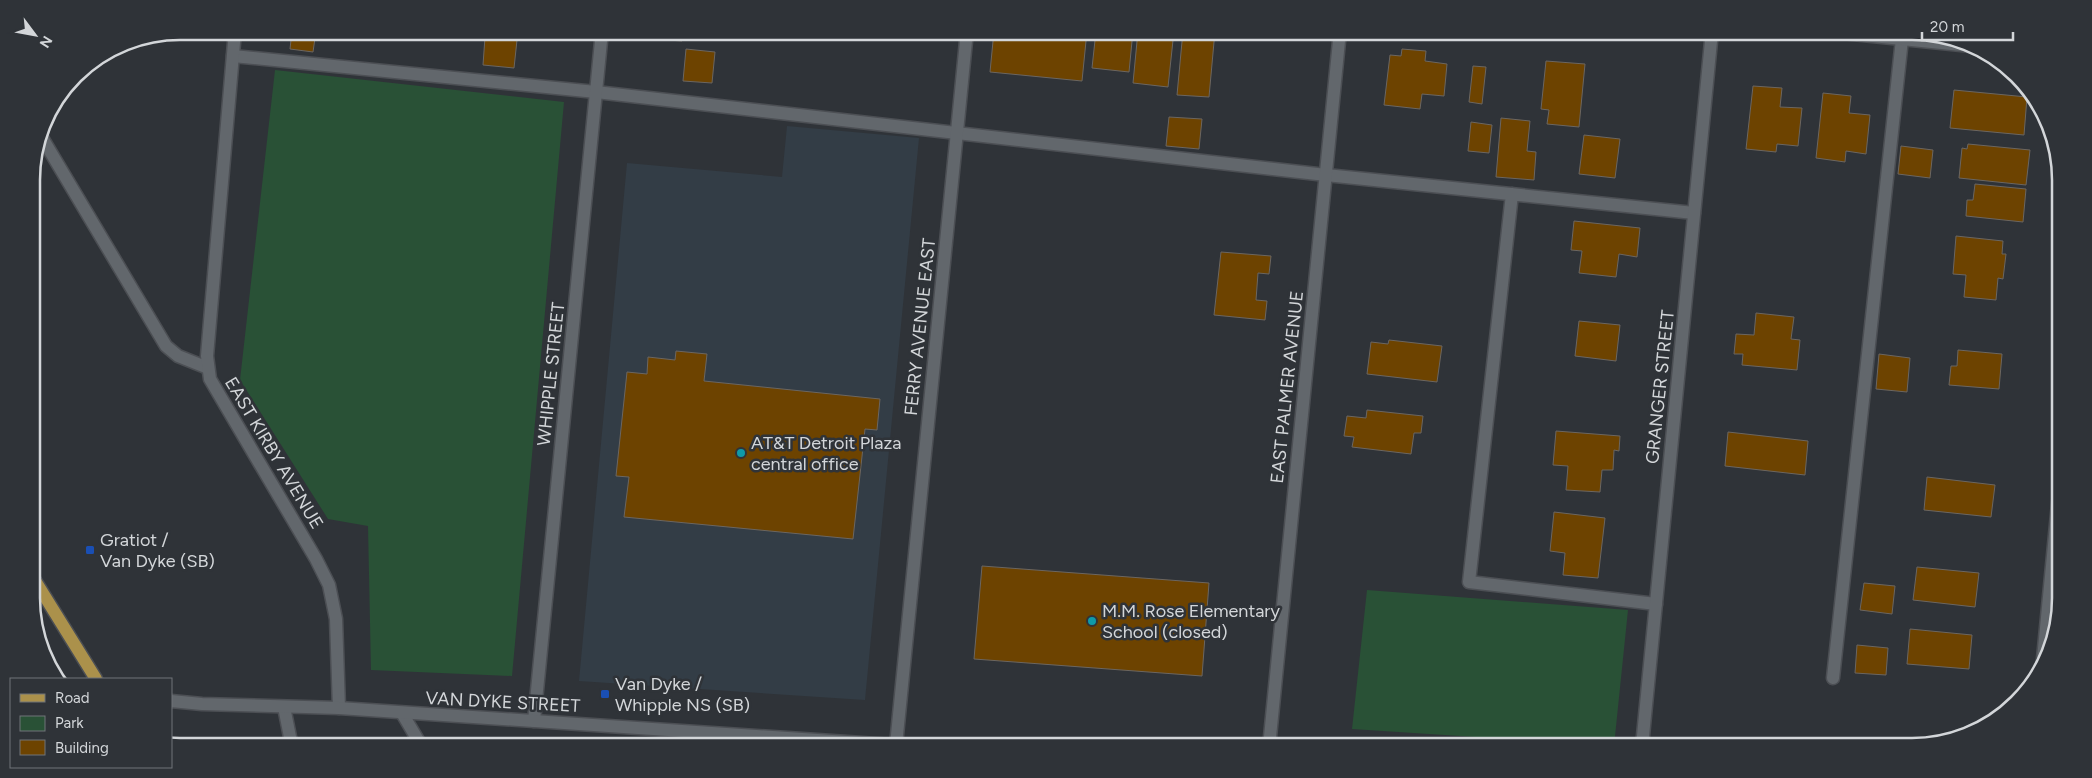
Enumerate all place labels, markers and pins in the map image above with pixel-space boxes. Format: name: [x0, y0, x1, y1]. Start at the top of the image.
place label: AT&T Detroit Plaza central office: [751, 432, 901, 475]
marker: AT&T Detroit Plaza central office: [735, 447, 747, 459]
place label: Gratiot / Van Dyke (SB): [100, 529, 215, 572]
marker: Gratiot / Van Dyke (SB): [84, 544, 96, 556]
place label: M.M. Rose Elementary School (closed): [1102, 600, 1280, 643]
marker: M.M. Rose Elementary School (closed): [1086, 615, 1098, 627]
place label: Van Dyke / Whipple NS (SB): [615, 673, 750, 716]
marker: Van Dyke / Whipple NS (SB): [599, 688, 611, 700]

